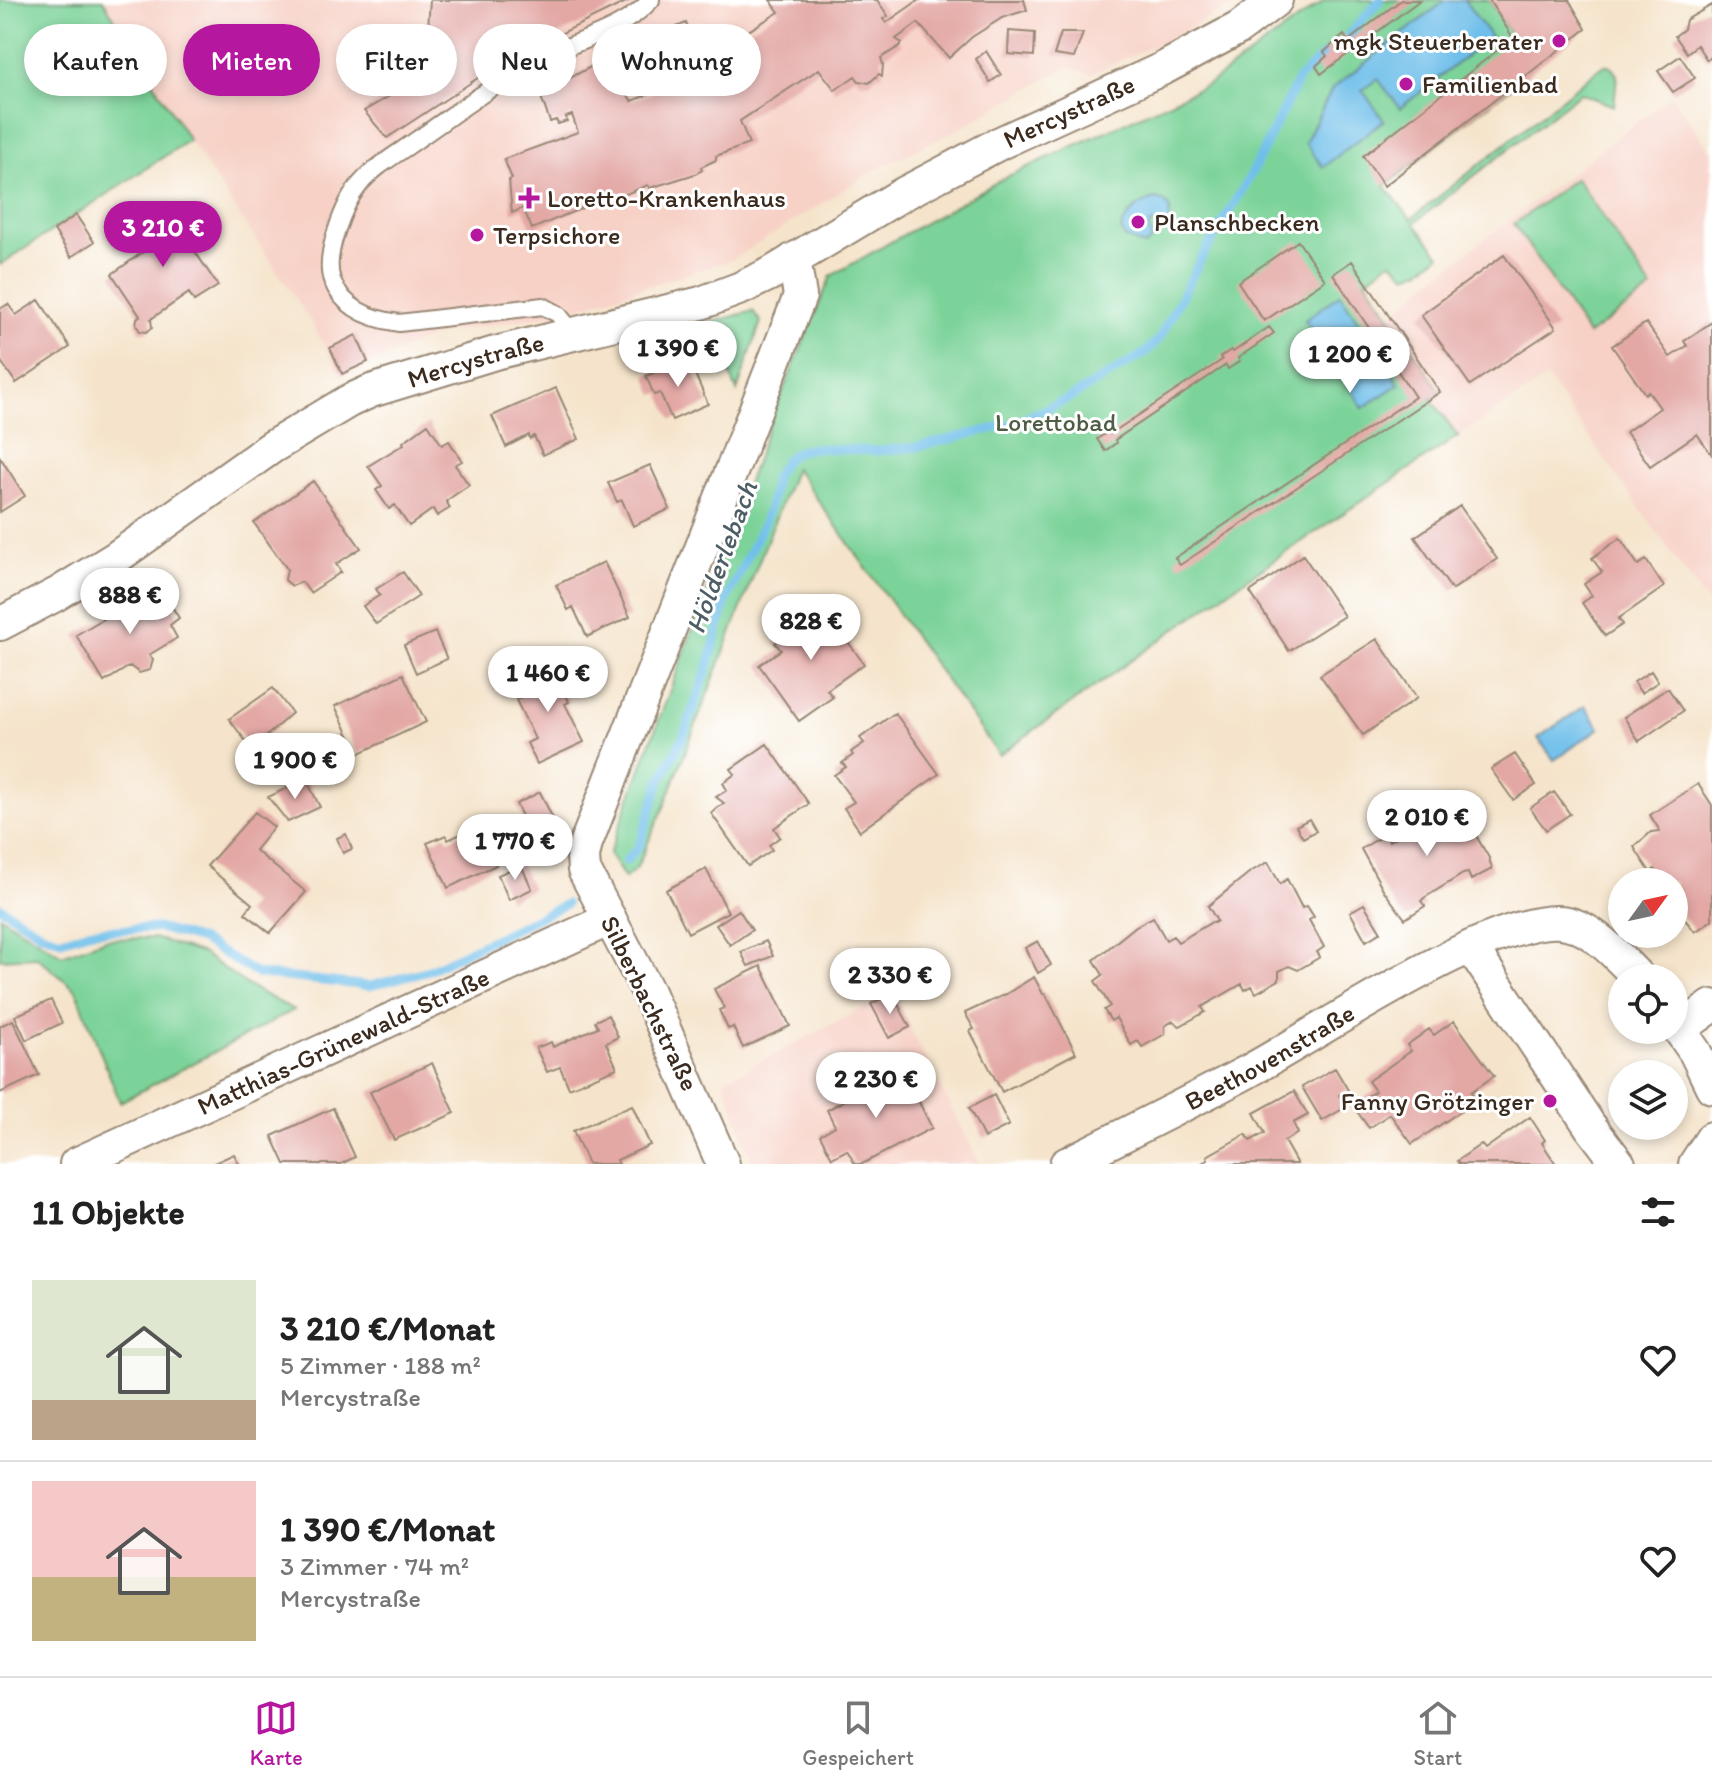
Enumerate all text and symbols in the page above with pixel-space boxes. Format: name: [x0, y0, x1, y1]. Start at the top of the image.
chip: Kaufen: [24, 24, 167, 96]
chip: Mieten: [183, 24, 320, 96]
chip: Filter: [336, 24, 457, 96]
chip: Neu: [473, 24, 576, 96]
chip: Wohnung: [592, 24, 761, 96]
place label: mgk Steuerberater: [1334, 25, 1544, 57]
marker: mgk Steuerberater: [1550, 32, 1568, 50]
street label: Mercystraße: [998, 68, 1140, 155]
place label: Familienbad: [1422, 68, 1558, 100]
marker: Familienbad: [1397, 75, 1415, 93]
place label: Loretto-Krankenhaus: [547, 182, 786, 214]
marker: Loretto-Krankenhaus: [518, 187, 540, 209]
pin: 3 210 €: [89, 201, 237, 269]
place label: Planschbecken: [1154, 206, 1320, 238]
text: 3 210 €: [122, 211, 204, 243]
marker: Planschbecken: [1129, 213, 1147, 231]
place label: Terpsichore: [493, 219, 620, 251]
marker: Terpsichore: [468, 226, 486, 244]
pin: 1 390 €: [604, 321, 752, 389]
street label: Mercystraße: [403, 326, 547, 395]
pin: 1 200 €: [1276, 327, 1424, 395]
text: 1 390 €: [637, 331, 719, 363]
text: 1 200 €: [1308, 337, 1392, 369]
park label: Lorettobad: [995, 406, 1117, 438]
water label: Hölderlebach: [678, 475, 765, 638]
pin: 888 €: [74, 568, 186, 636]
text: 888 €: [98, 578, 162, 610]
pin: 828 €: [755, 594, 867, 662]
text: 828 €: [780, 604, 842, 636]
pin: 1 460 €: [474, 646, 622, 714]
text: 1 460 €: [506, 656, 590, 688]
pin: 1 900 €: [221, 733, 369, 801]
text: 1 900 €: [253, 743, 337, 775]
pin: 2 010 €: [1353, 790, 1501, 858]
text: 2 010 €: [1385, 800, 1469, 832]
pin: 1 770 €: [441, 814, 589, 882]
text: 1 770 €: [475, 824, 555, 856]
north arrow: [1608, 868, 1688, 948]
map controls: [1608, 868, 1688, 1140]
street label: Silberbachstraße: [594, 910, 706, 1096]
pin: 2 330 €: [816, 948, 964, 1016]
text: 2 330 €: [848, 958, 932, 990]
street label: Matthias-Grünewald-Straße: [192, 961, 494, 1122]
button: locate: [1608, 964, 1688, 1044]
street label: Beethovenstraße: [1179, 996, 1360, 1117]
pin: 2 230 €: [802, 1052, 950, 1120]
button: layers: [1608, 1060, 1688, 1140]
text: 2 230 €: [834, 1062, 918, 1094]
place label: Fanny Grötzinger: [1341, 1085, 1535, 1117]
marker: Fanny Grötzinger: [1541, 1092, 1559, 1110]
icon: filters: [1636, 1190, 1680, 1234]
text: 11 Objekte: [32, 1192, 185, 1233]
text: 3 210 €/Monat: [280, 1308, 495, 1349]
icon: home: [96, 1312, 192, 1408]
icon: heart: [1636, 1338, 1680, 1382]
text: 5 Zimmer · 188 m²: [280, 1349, 481, 1381]
text: Mercystraße: [280, 1381, 421, 1413]
text: 1 390 €/Monat: [280, 1509, 495, 1550]
icon: home: [96, 1513, 192, 1609]
icon: heart: [1636, 1539, 1680, 1583]
text: 3 Zimmer · 74 m²: [280, 1550, 469, 1582]
text: Mercystraße: [280, 1582, 421, 1614]
tab: Karte: [250, 1696, 303, 1771]
tab: Gespeichert: [802, 1696, 914, 1771]
tab: Start: [1414, 1696, 1462, 1771]

